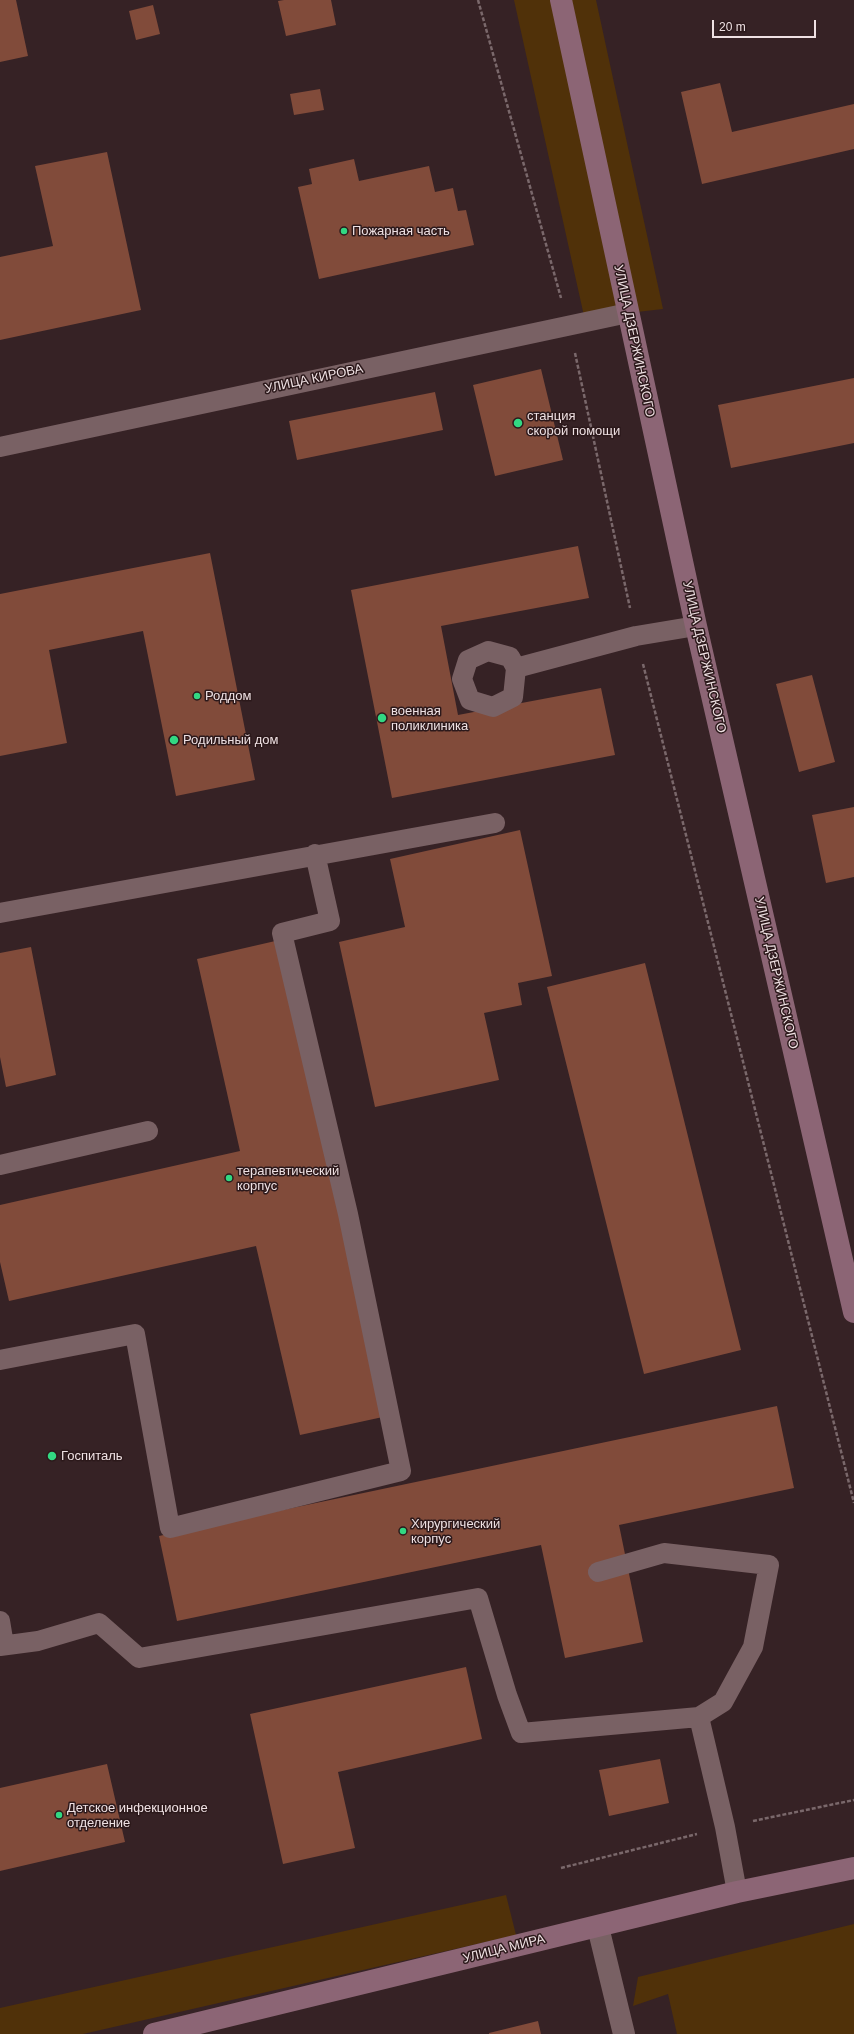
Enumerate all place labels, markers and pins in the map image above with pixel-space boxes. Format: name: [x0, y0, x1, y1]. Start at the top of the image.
place label: Пожарная часть: [352, 223, 450, 239]
marker: Пожарная часть: [339, 226, 349, 236]
place label: станция скорой помощи: [527, 408, 620, 439]
marker: станция скорой помощи: [512, 417, 524, 429]
place label: Роддом: [205, 688, 251, 704]
marker: Роддом: [192, 691, 202, 701]
place label: военная поликлиника: [391, 703, 468, 734]
marker: военная поликлиника: [376, 712, 388, 724]
place label: Родильный дом: [183, 732, 278, 748]
marker: Родильный дом: [168, 734, 180, 746]
place label: терапевтический корпус: [237, 1163, 339, 1194]
marker: терапевтический корпус: [224, 1173, 234, 1183]
place label: Госпиталь: [61, 1448, 123, 1464]
marker: Госпиталь: [46, 1450, 58, 1462]
place label: Хирургический корпус: [411, 1516, 500, 1547]
marker: Хирургический корпус: [398, 1526, 408, 1536]
place label: Детское инфекционное отделение: [67, 1800, 208, 1831]
marker: Детское инфекционное отделение: [54, 1810, 64, 1820]

